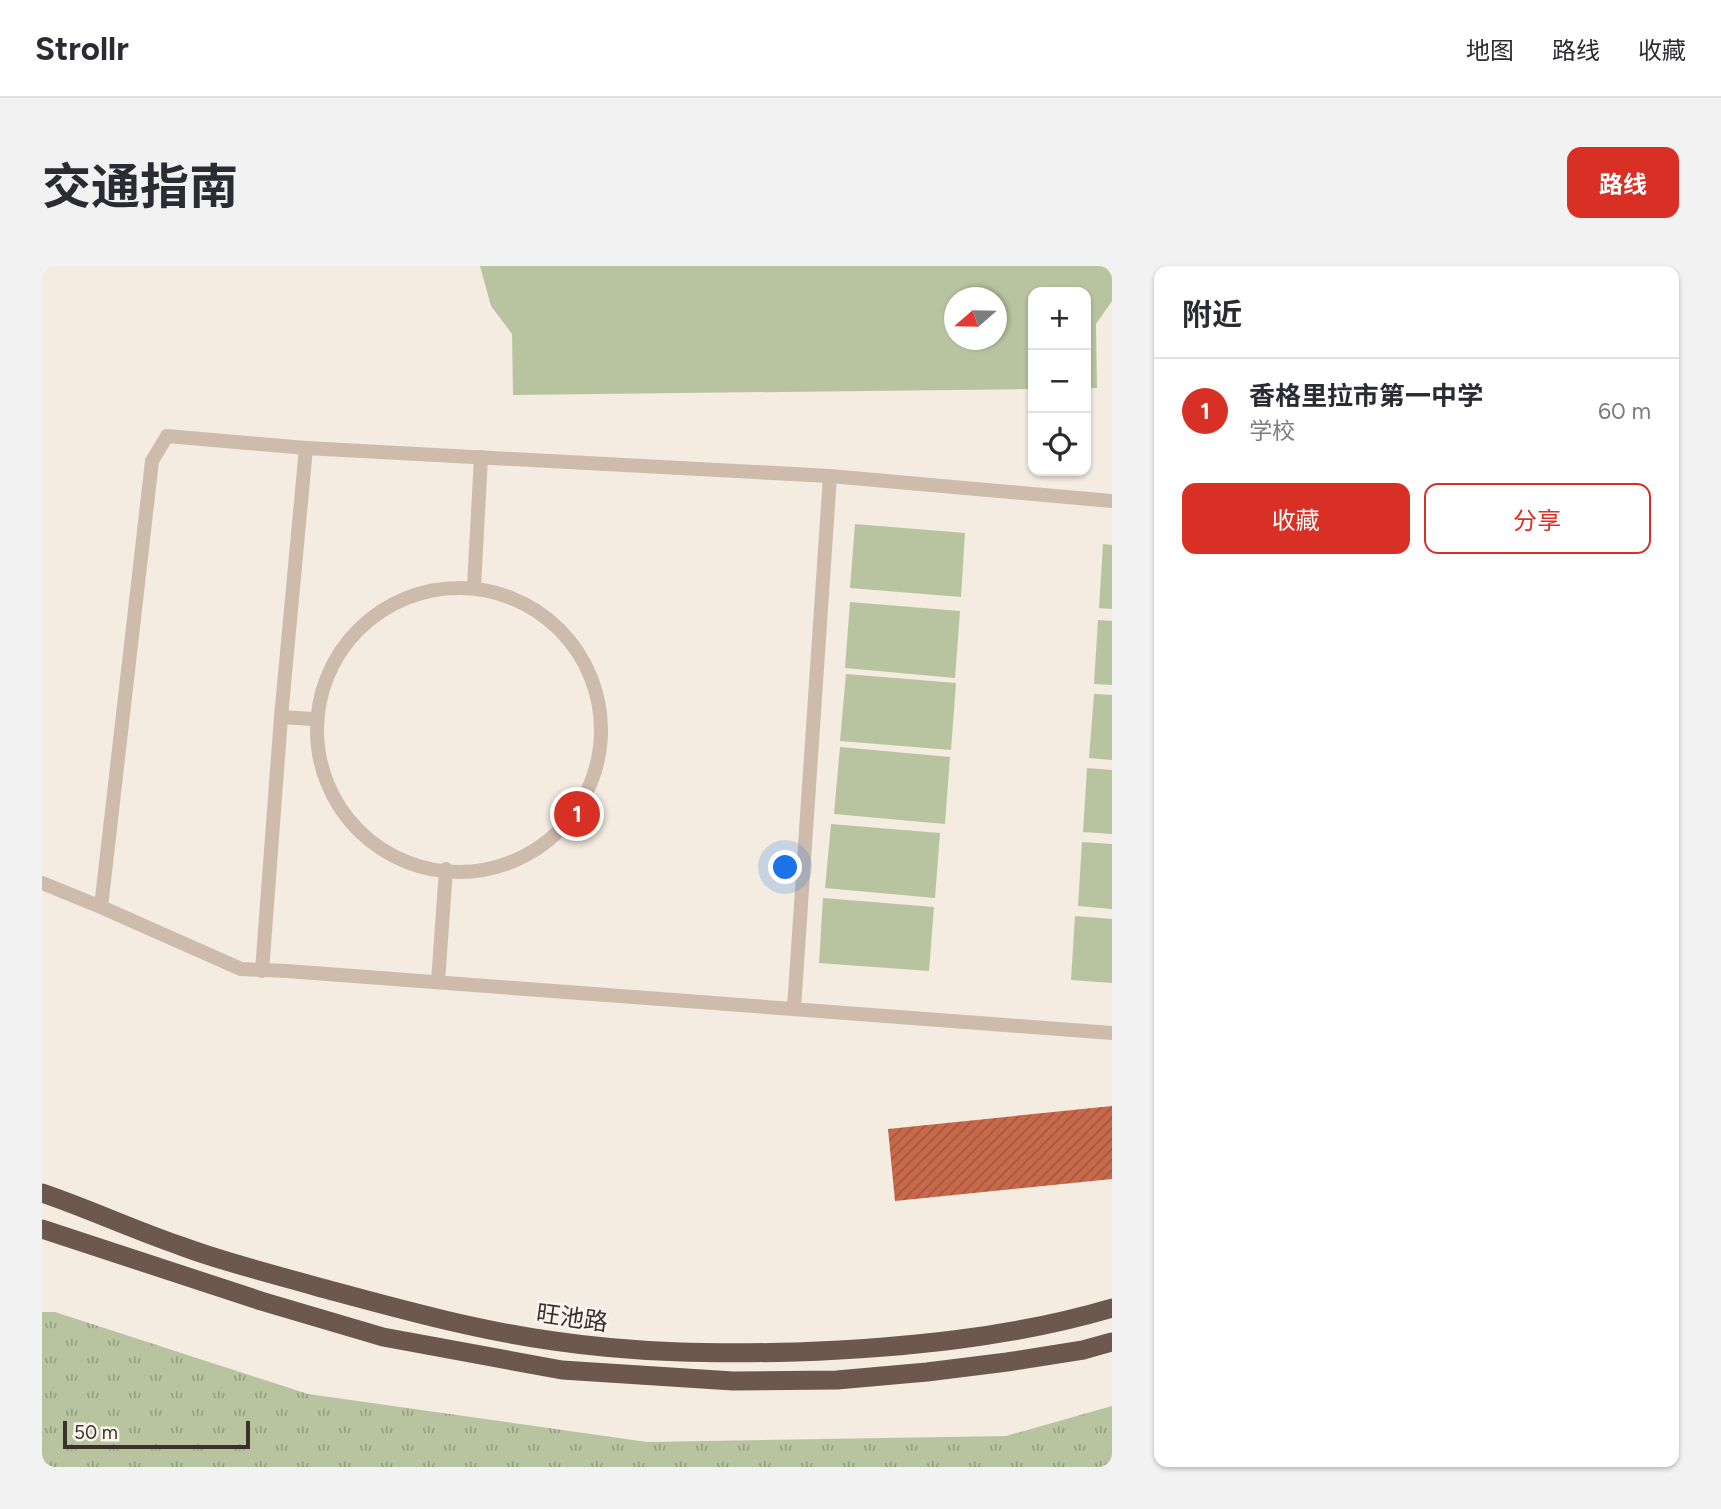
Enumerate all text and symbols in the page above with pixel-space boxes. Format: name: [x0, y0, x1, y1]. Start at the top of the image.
text: Strollr: [35, 29, 129, 68]
text: 地图: [1466, 36, 1514, 65]
text: 路线: [1552, 36, 1600, 65]
text: 收藏: [1638, 36, 1686, 65]
button: 路线: [1567, 147, 1679, 218]
text: 交通指南: [42, 157, 238, 216]
north arrow: [944, 287, 1007, 350]
map controls: [1028, 287, 1091, 476]
button: +: [1028, 287, 1091, 350]
text: 附近: [1182, 296, 1242, 333]
button: −: [1028, 350, 1091, 413]
text: 香格里拉市第一中学: [1249, 380, 1483, 412]
text: 1: [1200, 397, 1210, 425]
text: 60 m: [1598, 397, 1651, 425]
button: locate: [1028, 413, 1091, 476]
text: 学校: [1249, 417, 1295, 445]
button: 收藏: [1182, 483, 1410, 554]
button: 分享: [1424, 483, 1651, 554]
pin: 1: [554, 788, 600, 840]
your location: [768, 850, 802, 884]
street label: 旺池路: [534, 1298, 610, 1337]
scale bar: [63, 1418, 250, 1450]
text: 50 m: [74, 1421, 118, 1444]

